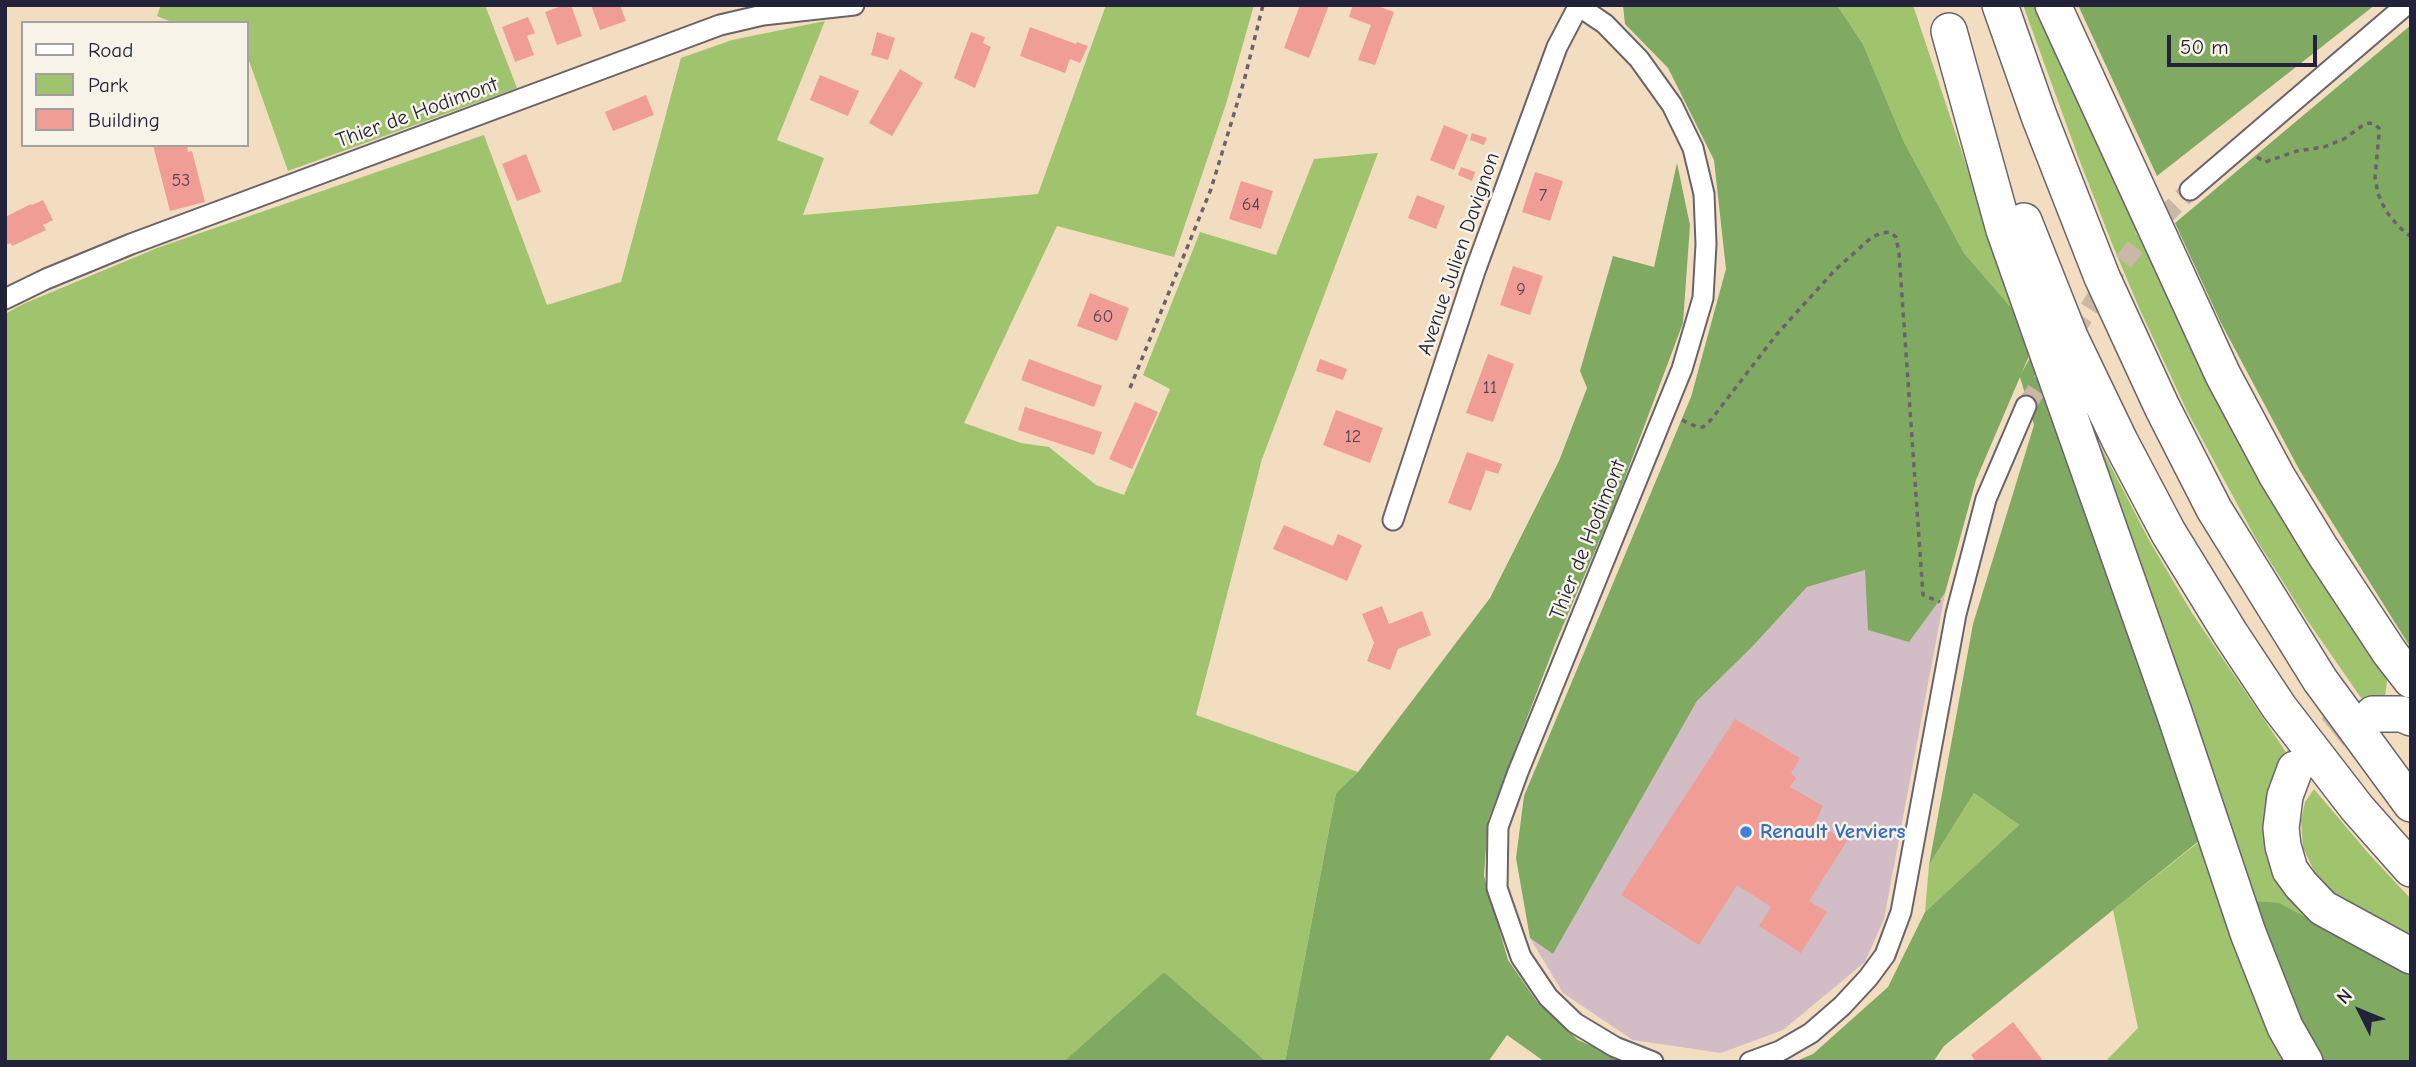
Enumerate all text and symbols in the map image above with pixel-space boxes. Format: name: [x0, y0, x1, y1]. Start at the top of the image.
legend: [21, 21, 248, 147]
scale bar: [2171, 21, 2322, 65]
text: 50 m: [2180, 35, 2229, 59]
text: Road: [88, 38, 133, 62]
street label: Thier de Hodimont: [333, 72, 501, 154]
text: Park: [88, 73, 128, 97]
text: Building: [88, 108, 160, 132]
street label: Avenue Julien Davignon: [1412, 149, 1506, 359]
house number: 53: [172, 170, 190, 192]
house number: 7: [1539, 185, 1547, 207]
house number: 64: [1242, 194, 1260, 216]
house number: 9: [1516, 279, 1526, 301]
house number: 60: [1093, 306, 1113, 328]
house number: 11: [1483, 377, 1497, 399]
house number: 12: [1345, 426, 1361, 448]
street label: Thier de Hodimont: [1545, 457, 1631, 623]
place label: Renault Verviers: [1760, 819, 1905, 845]
marker: Renault Verviers: [1738, 824, 1754, 840]
north arrow: [2325, 976, 2395, 1046]
text: N: [2332, 985, 2357, 1009]

